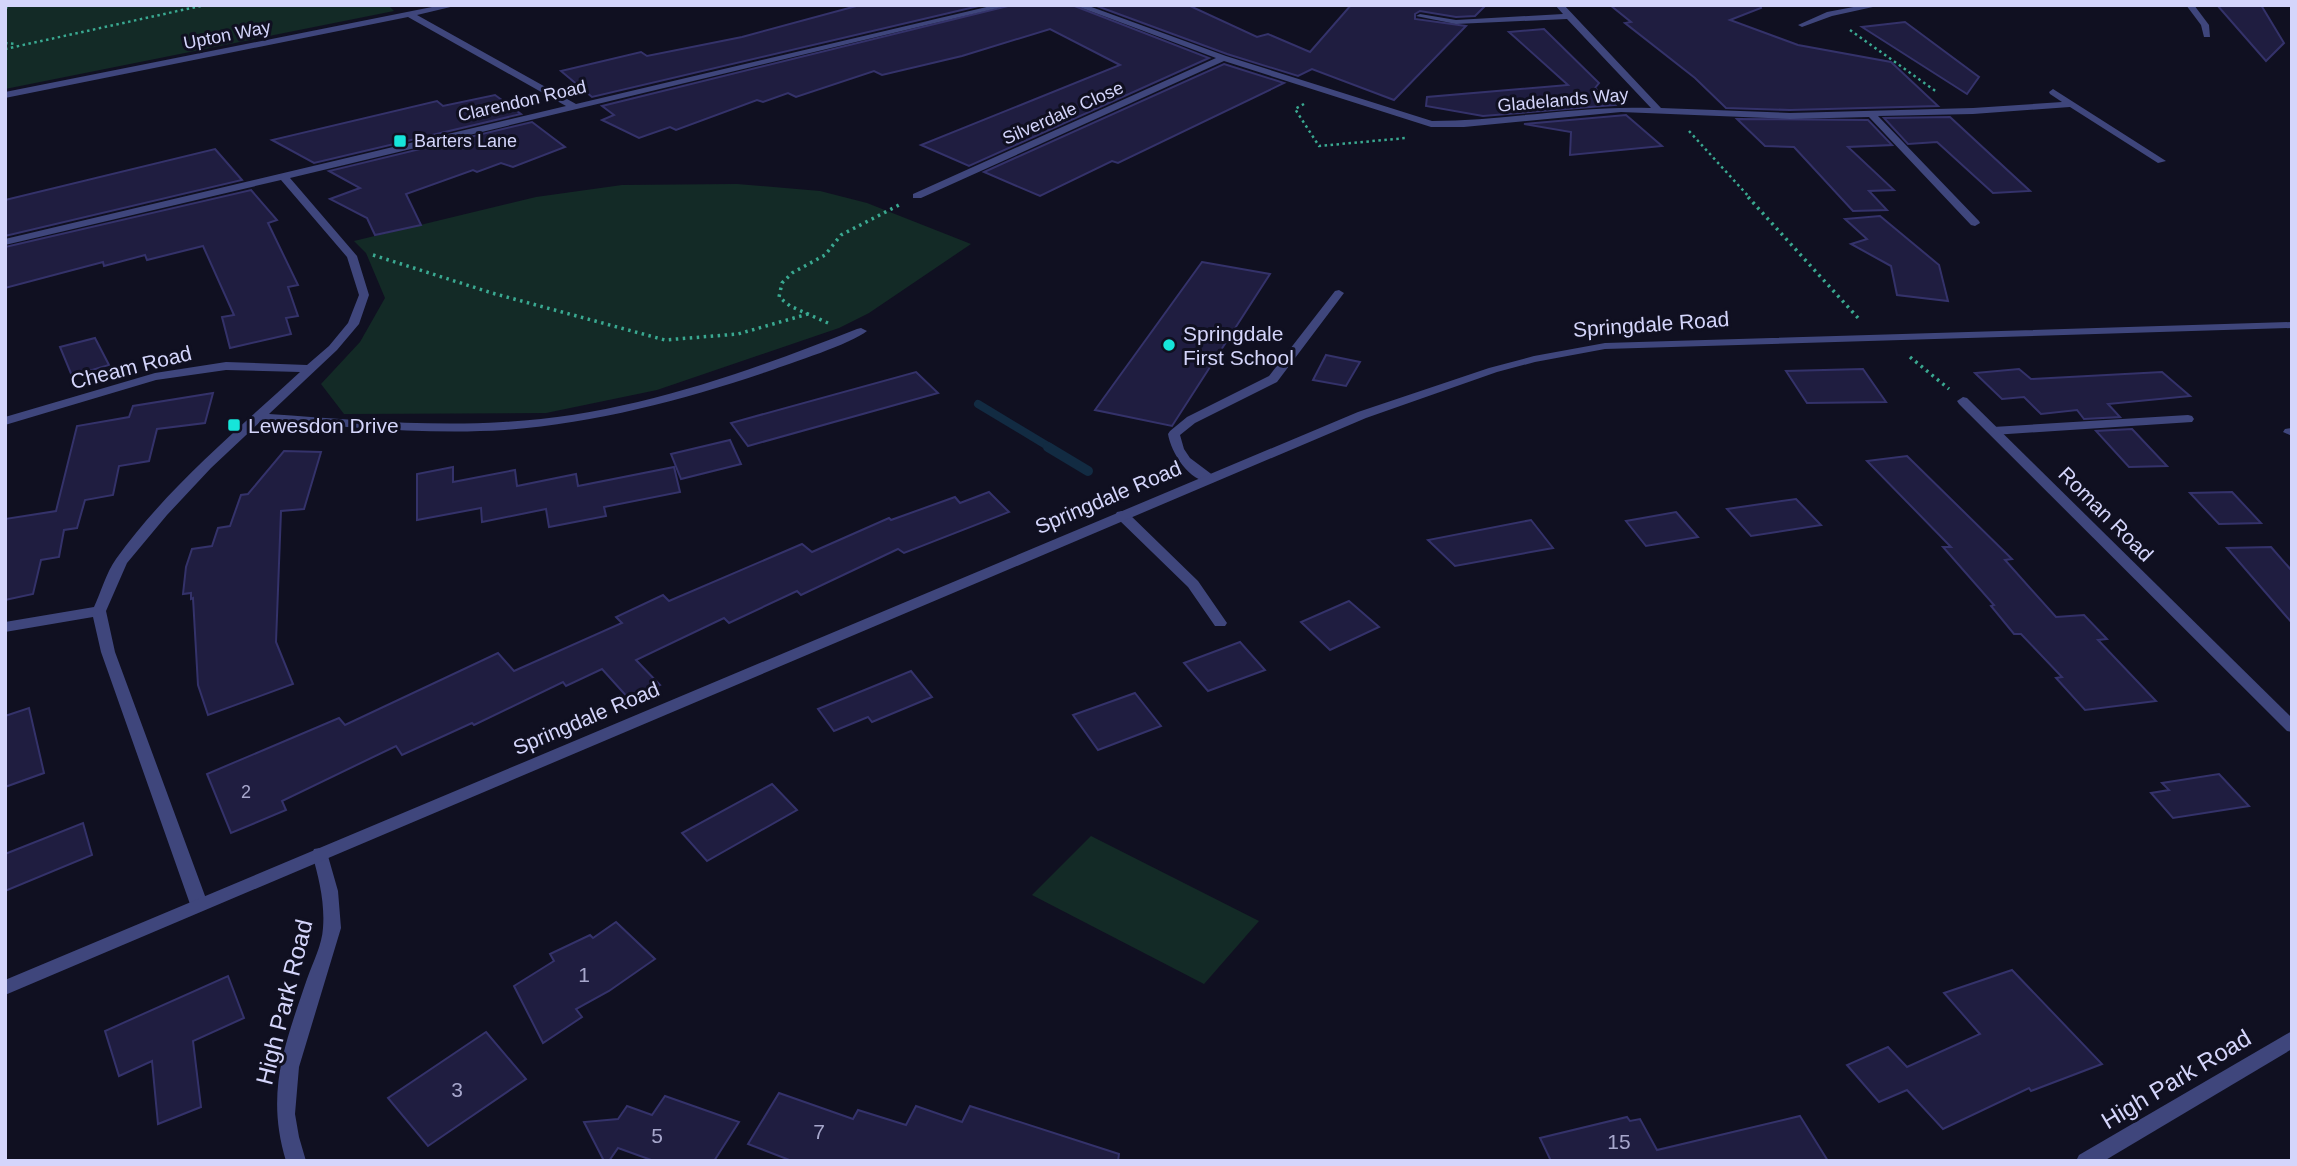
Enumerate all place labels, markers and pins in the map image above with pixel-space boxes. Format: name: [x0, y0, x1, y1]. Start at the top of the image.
place label: Barters Lane: [414, 131, 517, 151]
marker: Barters Lane: [392, 133, 408, 149]
place label: Springdale First School: [1183, 322, 1294, 369]
marker: Springdale First School: [1161, 337, 1177, 353]
place label: Lewesdon Drive: [248, 414, 399, 437]
marker: Lewesdon Drive: [226, 417, 242, 433]

